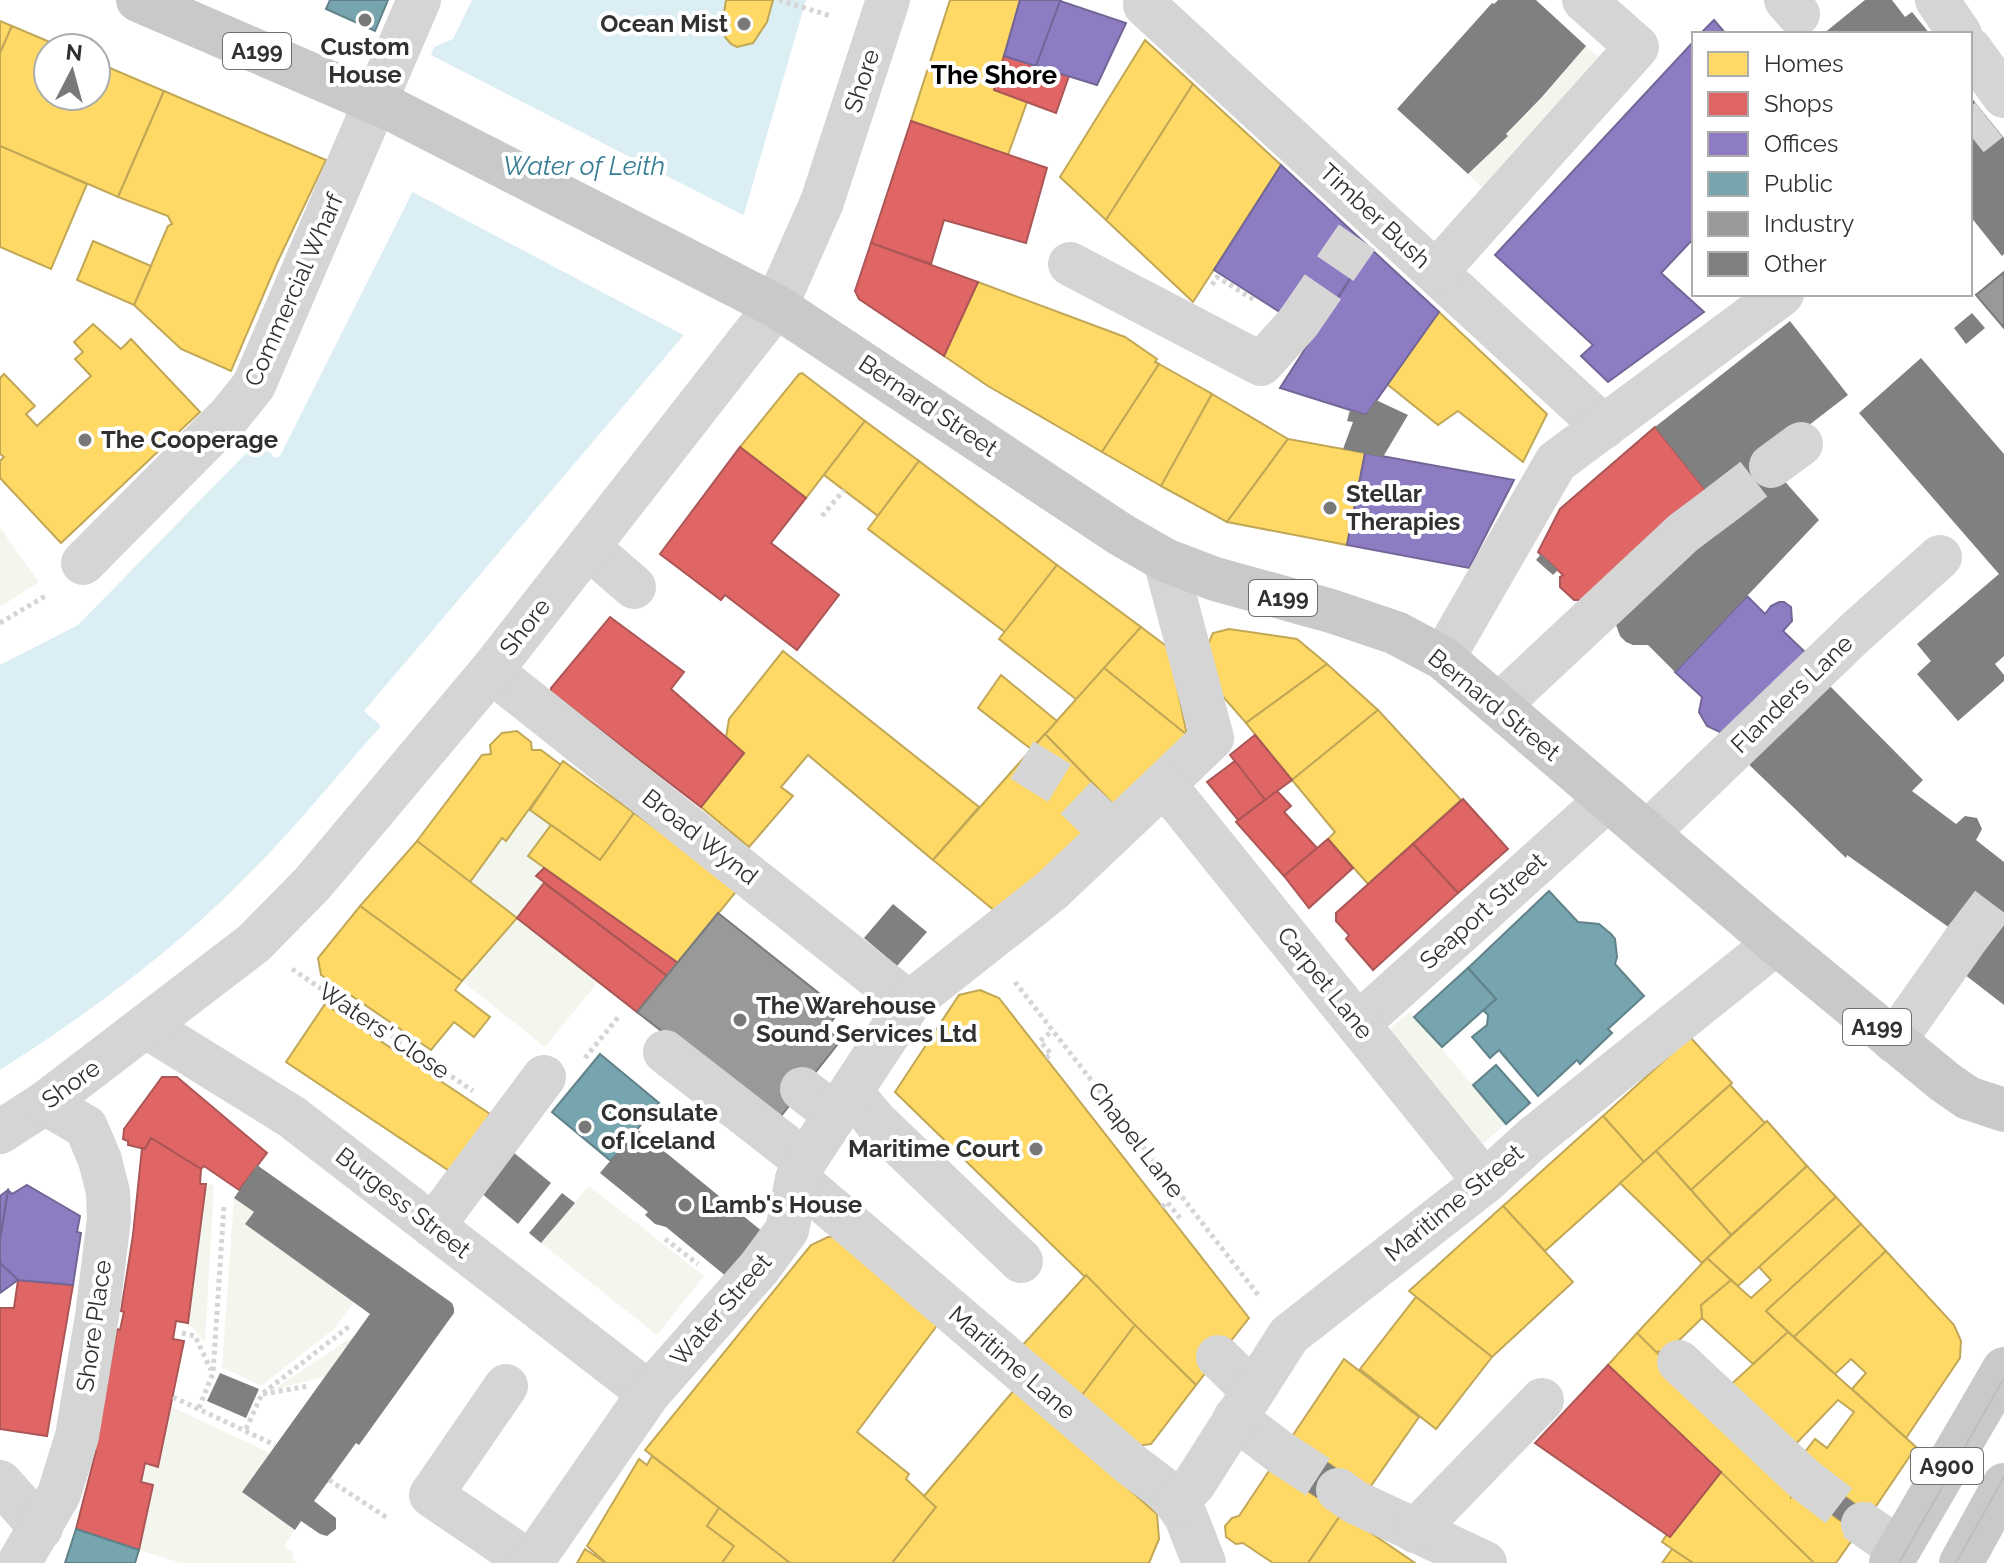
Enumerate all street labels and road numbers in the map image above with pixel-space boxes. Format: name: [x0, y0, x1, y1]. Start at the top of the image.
road number: A199: [223, 33, 291, 69]
street label: Shore: [838, 45, 885, 116]
street label: Timber Bush: [1314, 157, 1437, 274]
street label: Commercial Wharf: [238, 188, 350, 391]
street label: Bernard Street: [853, 348, 1003, 463]
road number: A199: [1249, 580, 1317, 616]
street label: Shore: [493, 592, 556, 661]
street label: Flanders Lane: [1725, 628, 1859, 759]
street label: Bernard Street: [1423, 643, 1566, 767]
street label: Broad Wynd: [637, 783, 764, 891]
street label: Seaport Street: [1414, 846, 1552, 975]
street label: Carpet Lane: [1271, 921, 1379, 1045]
street label: Waters' Close: [313, 976, 455, 1085]
road number: A199: [1843, 1009, 1911, 1045]
street label: Shore: [36, 1053, 106, 1114]
street label: Chapel Lane: [1082, 1076, 1191, 1204]
street label: Maritime Street: [1379, 1138, 1529, 1267]
street label: Burgess Street: [330, 1141, 476, 1264]
street label: Water Street: [664, 1248, 777, 1372]
street label: Shore Place: [70, 1258, 117, 1394]
street label: Maritime Lane: [943, 1300, 1082, 1426]
road number: A900: [1911, 1448, 1983, 1484]

